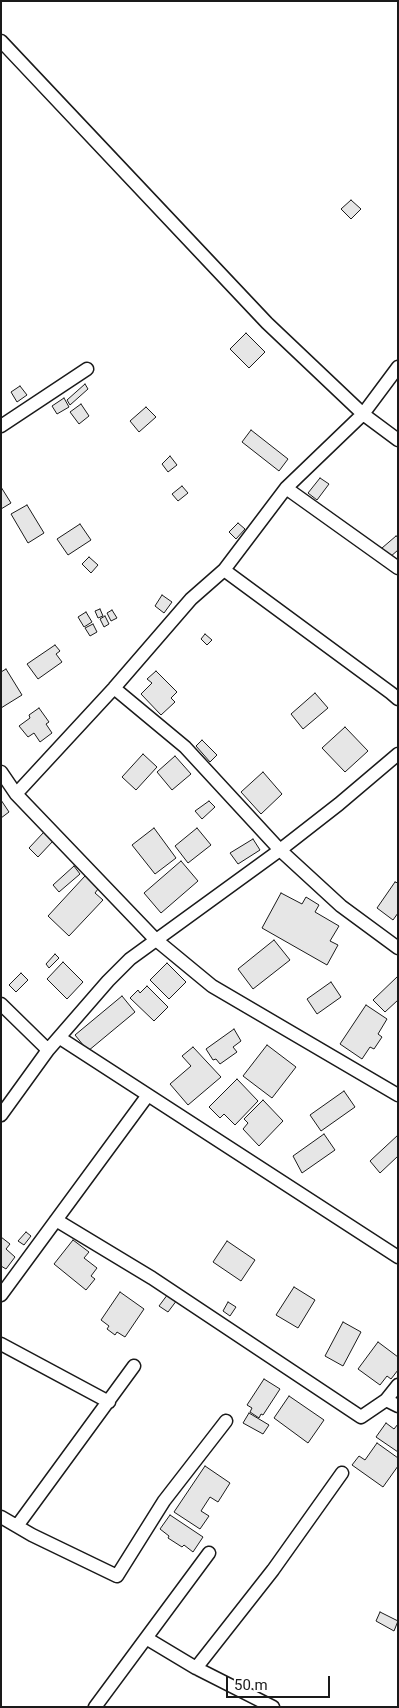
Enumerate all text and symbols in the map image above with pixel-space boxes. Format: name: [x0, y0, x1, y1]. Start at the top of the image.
scale bar: [229, 1666, 333, 1698]
text: 50 m: [234, 1676, 268, 1694]

